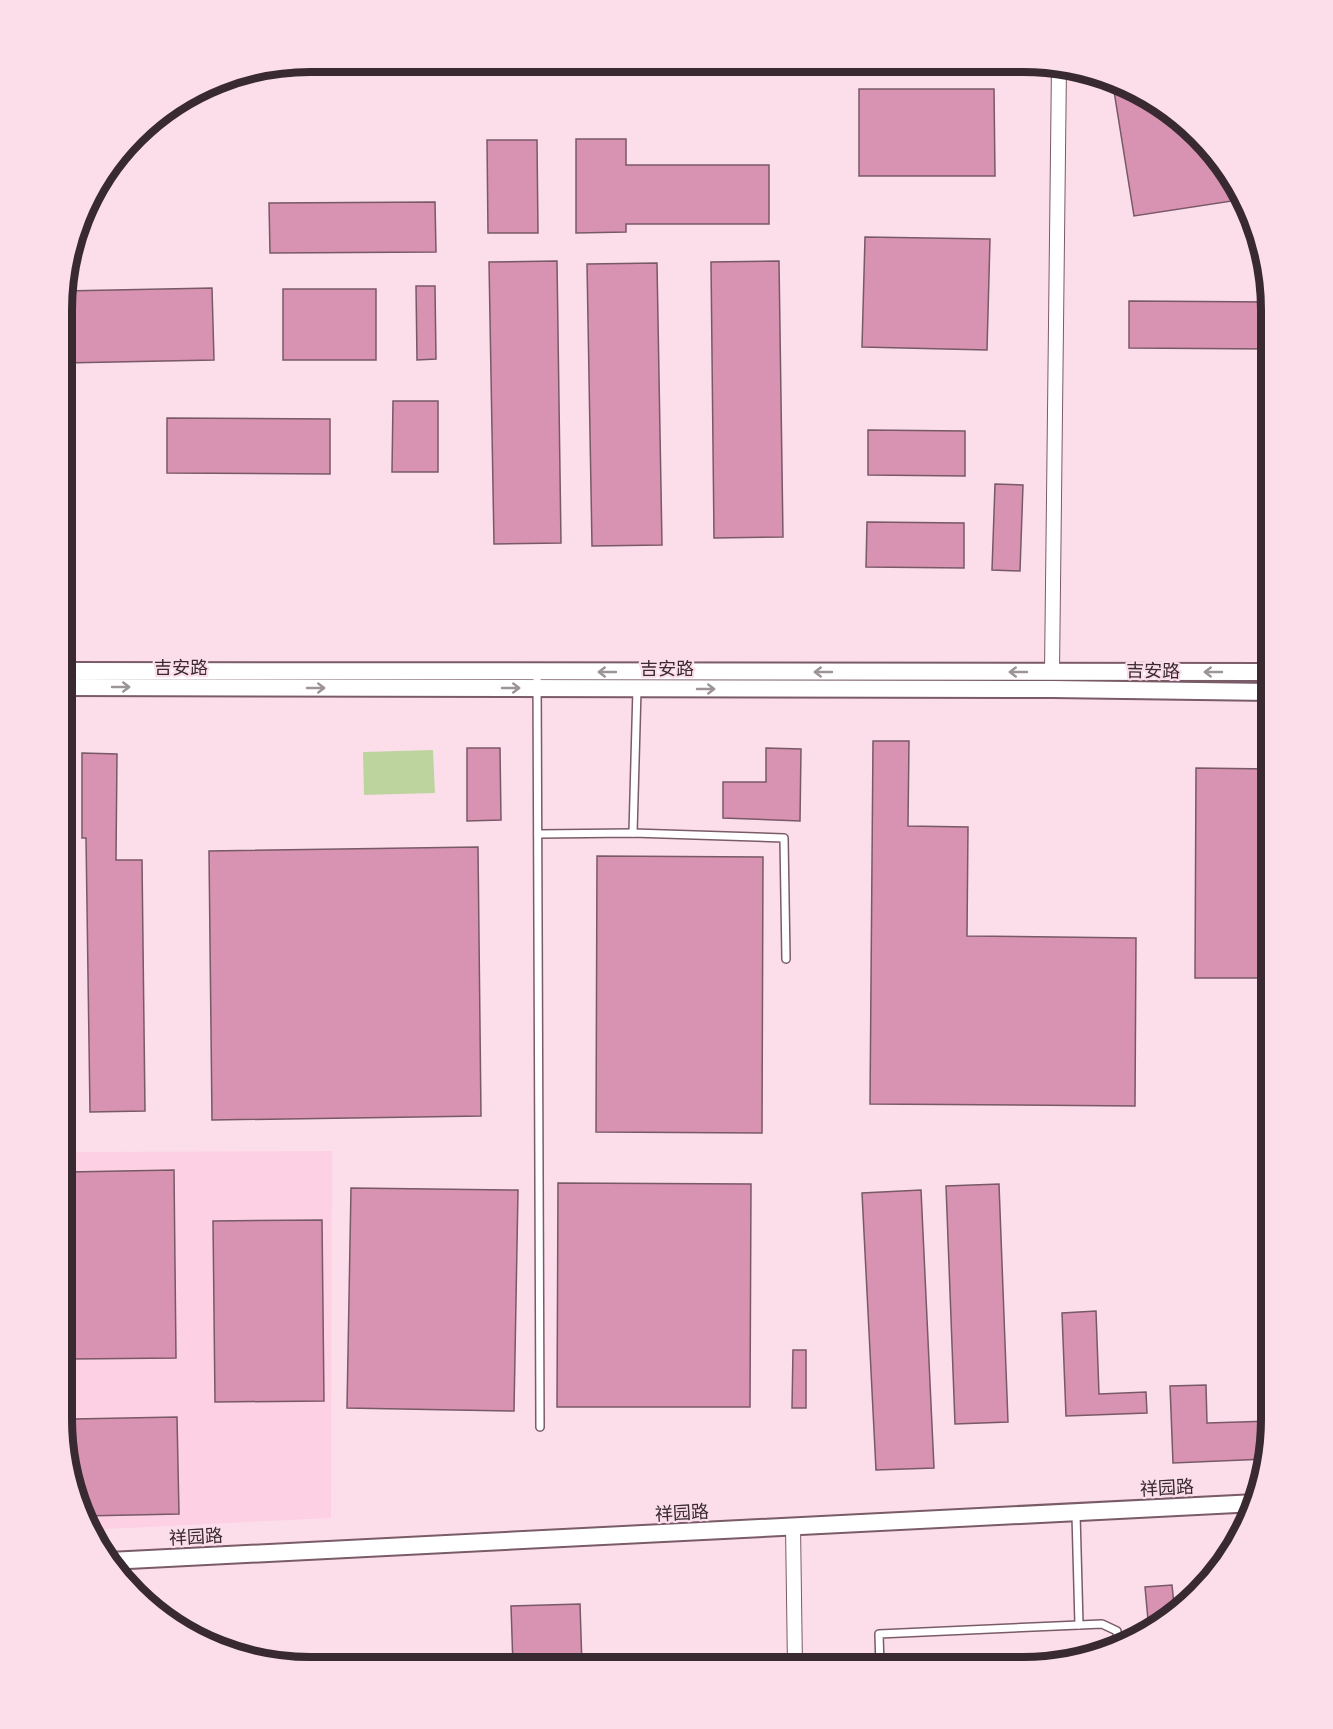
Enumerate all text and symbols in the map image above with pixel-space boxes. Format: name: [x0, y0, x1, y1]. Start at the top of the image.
street label: 吉安路: [154, 657, 208, 679]
street label: 吉安路: [640, 658, 694, 680]
street label: 吉安路: [1126, 660, 1180, 682]
one-way arrow: [597, 666, 617, 678]
one-way arrow: [813, 666, 833, 678]
one-way arrow: [1008, 666, 1028, 678]
one-way arrow: [1203, 666, 1223, 678]
one-way arrow: [111, 681, 131, 693]
one-way arrow: [306, 682, 326, 694]
one-way arrow: [501, 682, 521, 694]
one-way arrow: [696, 683, 716, 695]
street label: 祥园路: [1139, 1476, 1195, 1500]
street label: 祥园路: [654, 1501, 710, 1525]
street label: 祥园路: [168, 1525, 224, 1549]

